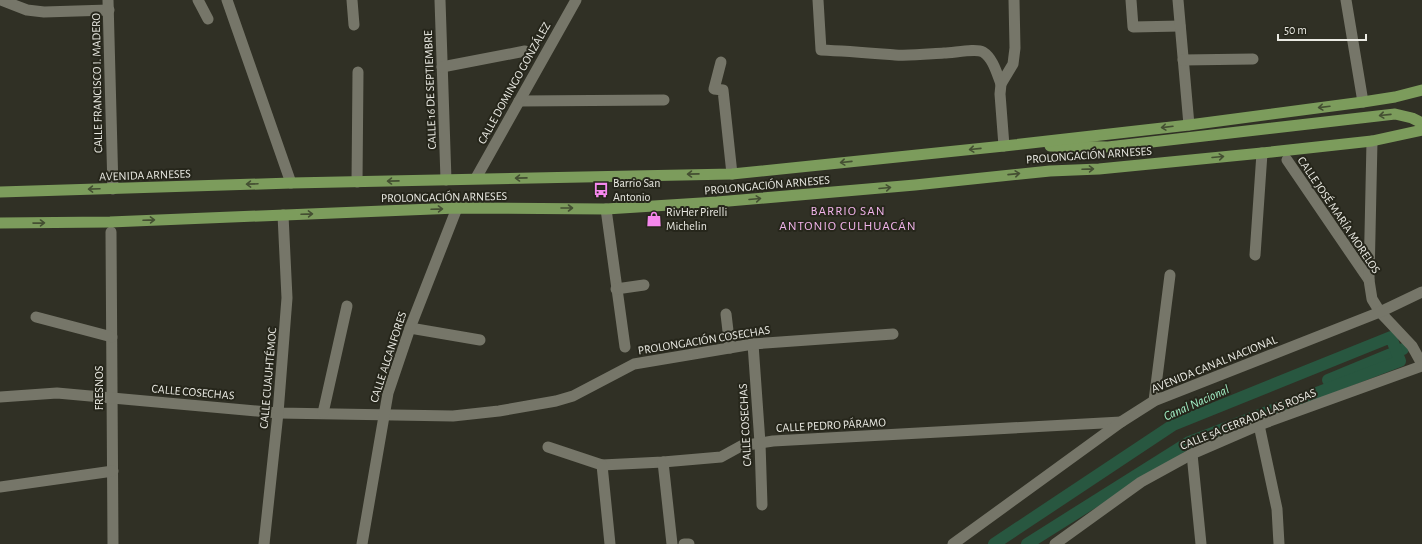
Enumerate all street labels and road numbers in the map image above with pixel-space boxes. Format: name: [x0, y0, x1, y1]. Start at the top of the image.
street label: CALLE FRANCISCO I. MADERO: [90, 12, 104, 153]
street label: CALLE DOMINGO GONZÁLEZ: [475, 20, 553, 146]
street label: CALLE 16 DE SEPTIEMBRE: [422, 30, 438, 150]
street label: PROLONGACIÓN ARNESES: [1026, 144, 1153, 165]
street label: CALLE JOSÉ MARÍA MORELOS: [1295, 154, 1384, 276]
street label: AVENIDA ARNESES: [99, 167, 191, 183]
street label: PROLONGACIÓN ARNESES: [703, 172, 831, 196]
street label: PROLONGACIÓN ARNESES: [381, 189, 508, 204]
street label: CALLE ALCANFORES: [368, 310, 408, 404]
street label: PROLONGACIÓN COSECHAS: [637, 323, 771, 356]
street label: CALLE CUAUHTÉMOC: [257, 327, 278, 429]
street label: AVENIDA CANAL NACIONAL: [1149, 333, 1279, 395]
street label: FRESNOS: [93, 365, 105, 410]
street label: CALLE COSECHAS: [151, 382, 235, 402]
street label: CALLE COSECHAS: [737, 383, 753, 467]
street label: CALLE 5A CERRADA LAS ROSAS: [1178, 386, 1318, 452]
street label: CALLE PEDRO PÁRAMO: [776, 415, 887, 434]

